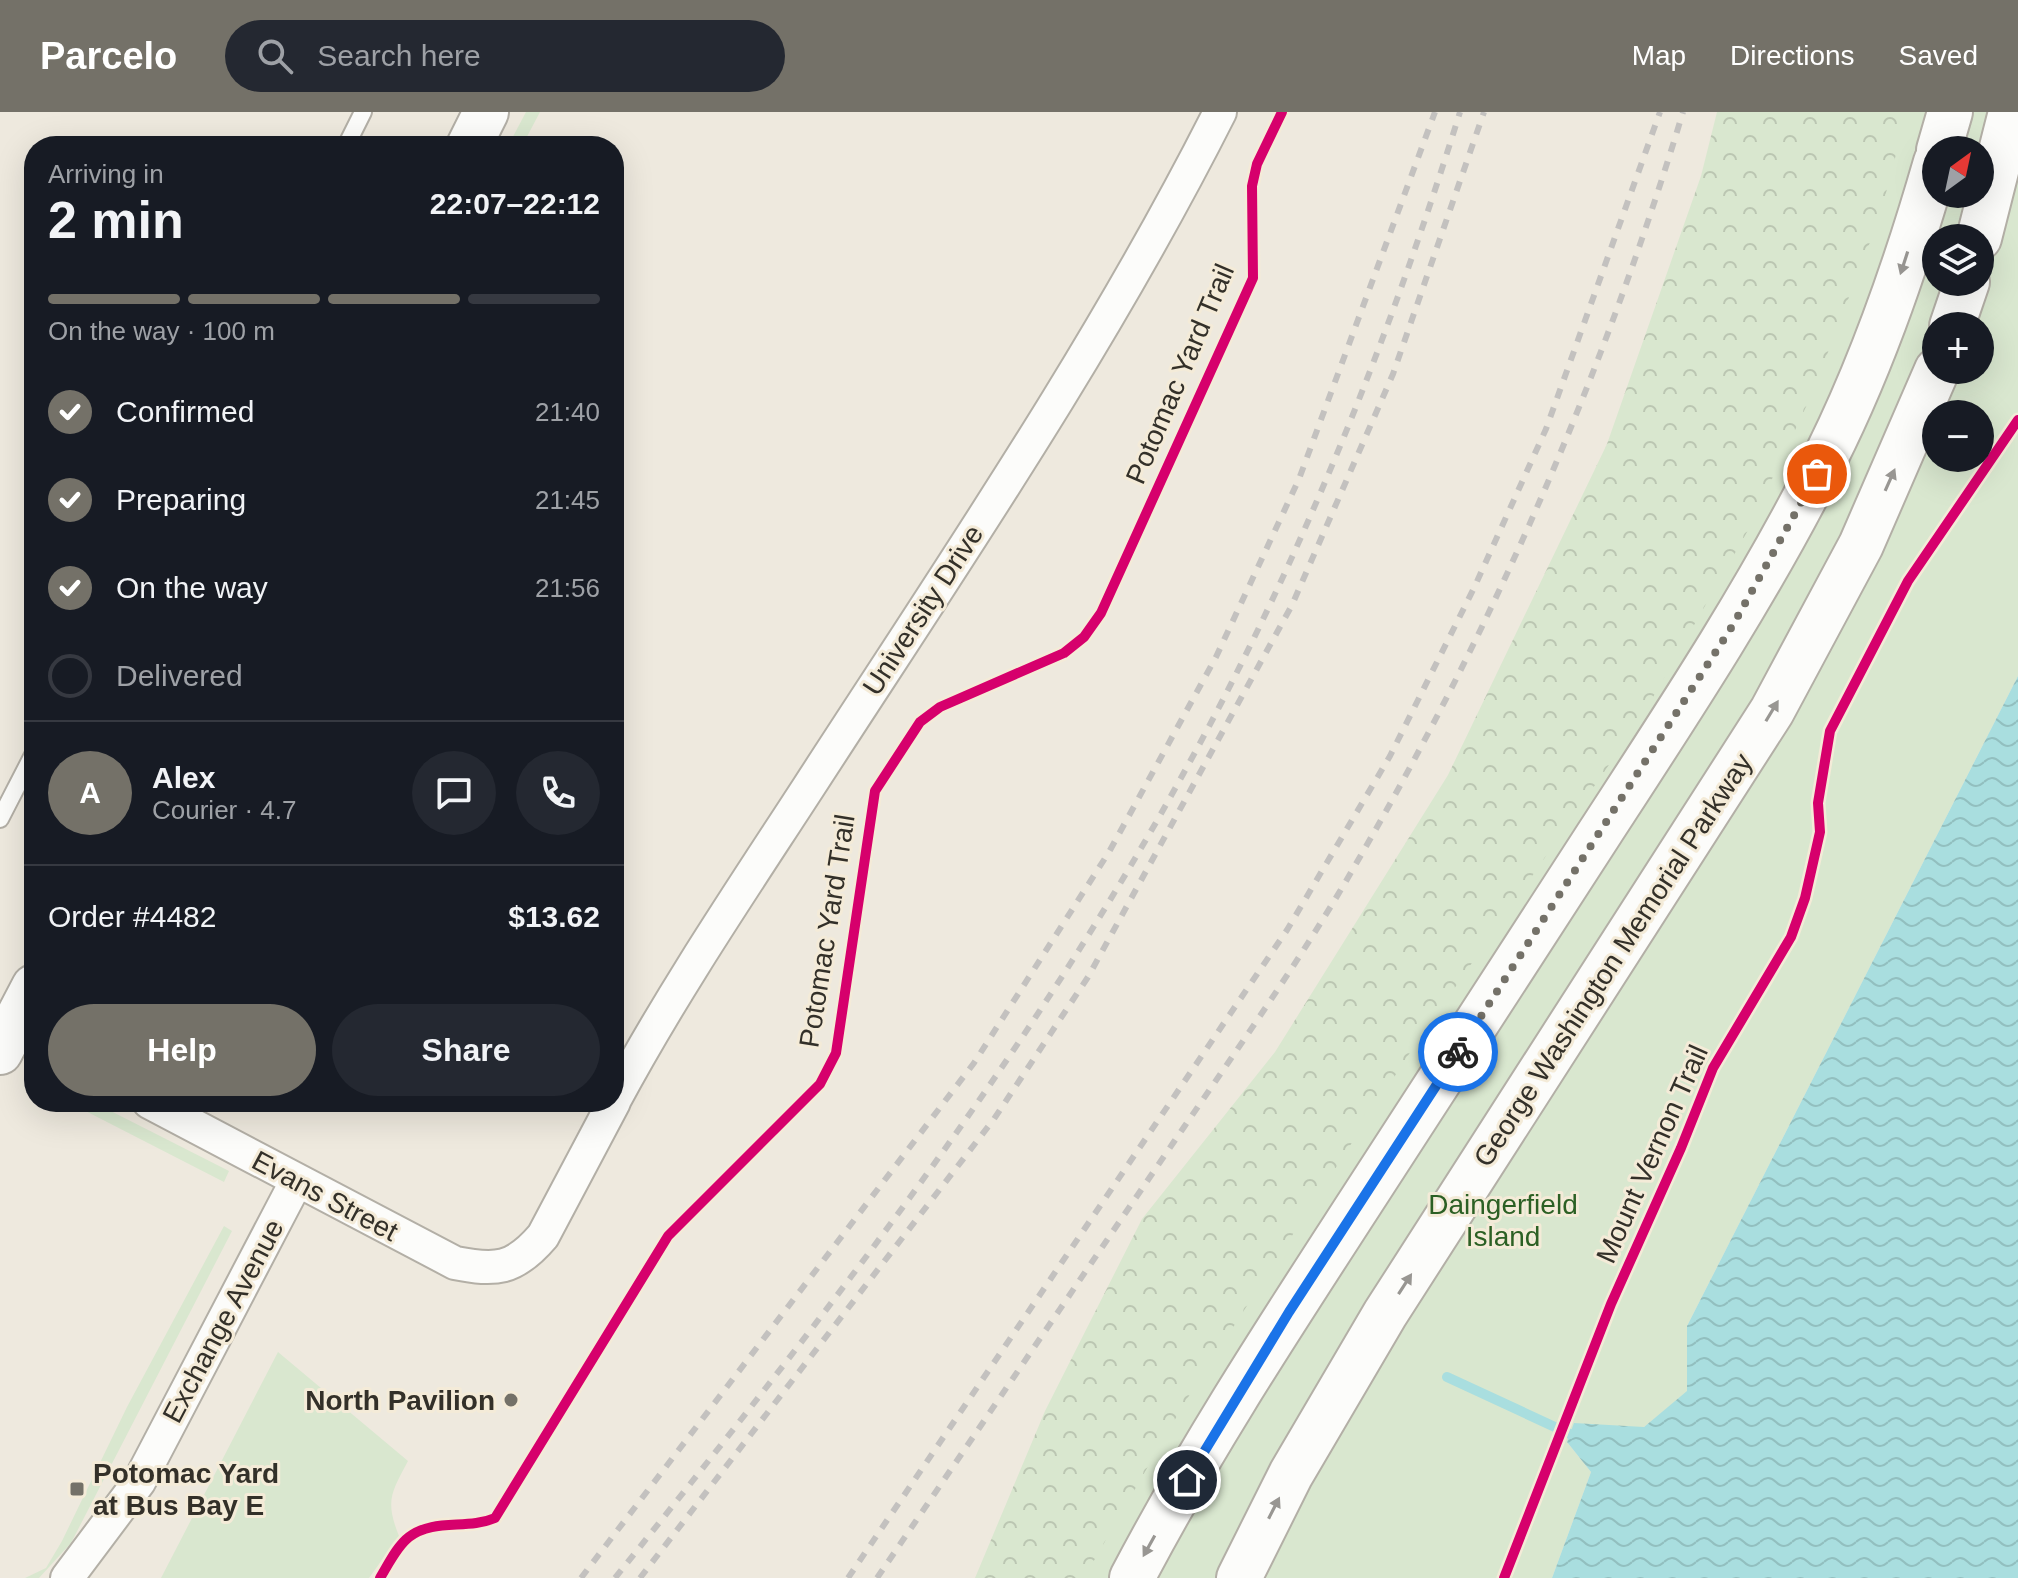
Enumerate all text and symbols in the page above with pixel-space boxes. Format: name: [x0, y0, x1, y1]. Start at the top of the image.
search box: [225, 20, 785, 92]
icon: search: [253, 34, 297, 78]
text: Parcelo: [40, 35, 177, 77]
text: Search here: [317, 39, 481, 72]
text: Map: [1632, 40, 1686, 71]
text: Directions: [1730, 40, 1855, 71]
text: Saved: [1899, 40, 1978, 71]
north arrow: [1922, 136, 1994, 208]
map controls: [1922, 136, 1994, 472]
text: Arriving in: [48, 159, 164, 189]
text: 22:07–22:12: [430, 187, 600, 220]
text: 2 min: [48, 191, 184, 249]
button: layers: [1922, 224, 1994, 296]
one-way arrow: [1898, 252, 1910, 276]
street label: Potomac Yard Trail: [1120, 260, 1240, 488]
button: +: [1922, 312, 1994, 384]
text: On the way · 100 m: [48, 316, 275, 346]
icon: check: [48, 390, 92, 434]
text: Confirmed: [116, 395, 254, 428]
text: 21:40: [535, 397, 600, 427]
button: −: [1922, 400, 1994, 472]
pin: [1783, 440, 1851, 508]
icon: bag: [1795, 452, 1839, 496]
one-way arrow: [1884, 469, 1897, 492]
icon: check: [48, 478, 92, 522]
text: Preparing: [116, 483, 246, 516]
text: 21:45: [535, 485, 600, 515]
street label: University Drive: [857, 519, 989, 701]
icon: check: [48, 566, 92, 610]
text: On the way: [116, 571, 268, 604]
text: 21:56: [535, 573, 600, 603]
text: Delivered: [116, 659, 243, 692]
one-way arrow: [1765, 700, 1779, 722]
street label: George Washington Memorial Parkway: [1468, 748, 1758, 1172]
button: chat: [412, 751, 496, 835]
button: phone: [516, 751, 600, 835]
text: Alex: [152, 761, 215, 794]
text: A: [79, 776, 101, 809]
text: Courier · 4.7: [152, 795, 297, 825]
street label: Potomac Yard Trail: [793, 812, 861, 1050]
text: Order #4482: [48, 900, 216, 933]
text: $13.62: [508, 900, 600, 933]
button: Help: [48, 1004, 316, 1096]
button: Share: [332, 1004, 600, 1096]
courier: [1418, 1012, 1498, 1092]
icon: bike: [1436, 1030, 1480, 1074]
street label: Mount Vernon Trail: [1590, 1040, 1714, 1268]
street label: Evans Street: [247, 1145, 403, 1247]
park label: Daingerfield Island: [1428, 1189, 1578, 1252]
street label: Exchange Avenue: [156, 1214, 290, 1428]
one-way arrow: [1397, 1273, 1411, 1295]
place label: North Pavilion: [305, 1385, 495, 1416]
marker: North Pavilion: [502, 1391, 520, 1409]
pin: [1153, 1446, 1221, 1514]
place label: Potomac Yard at Bus Bay E: [93, 1458, 279, 1521]
icon: home: [1165, 1458, 1209, 1502]
marker: Potomac Yard at Bus Bay E: [68, 1480, 86, 1498]
one-way arrow: [1267, 1497, 1280, 1520]
one-way arrow: [1142, 1535, 1156, 1558]

